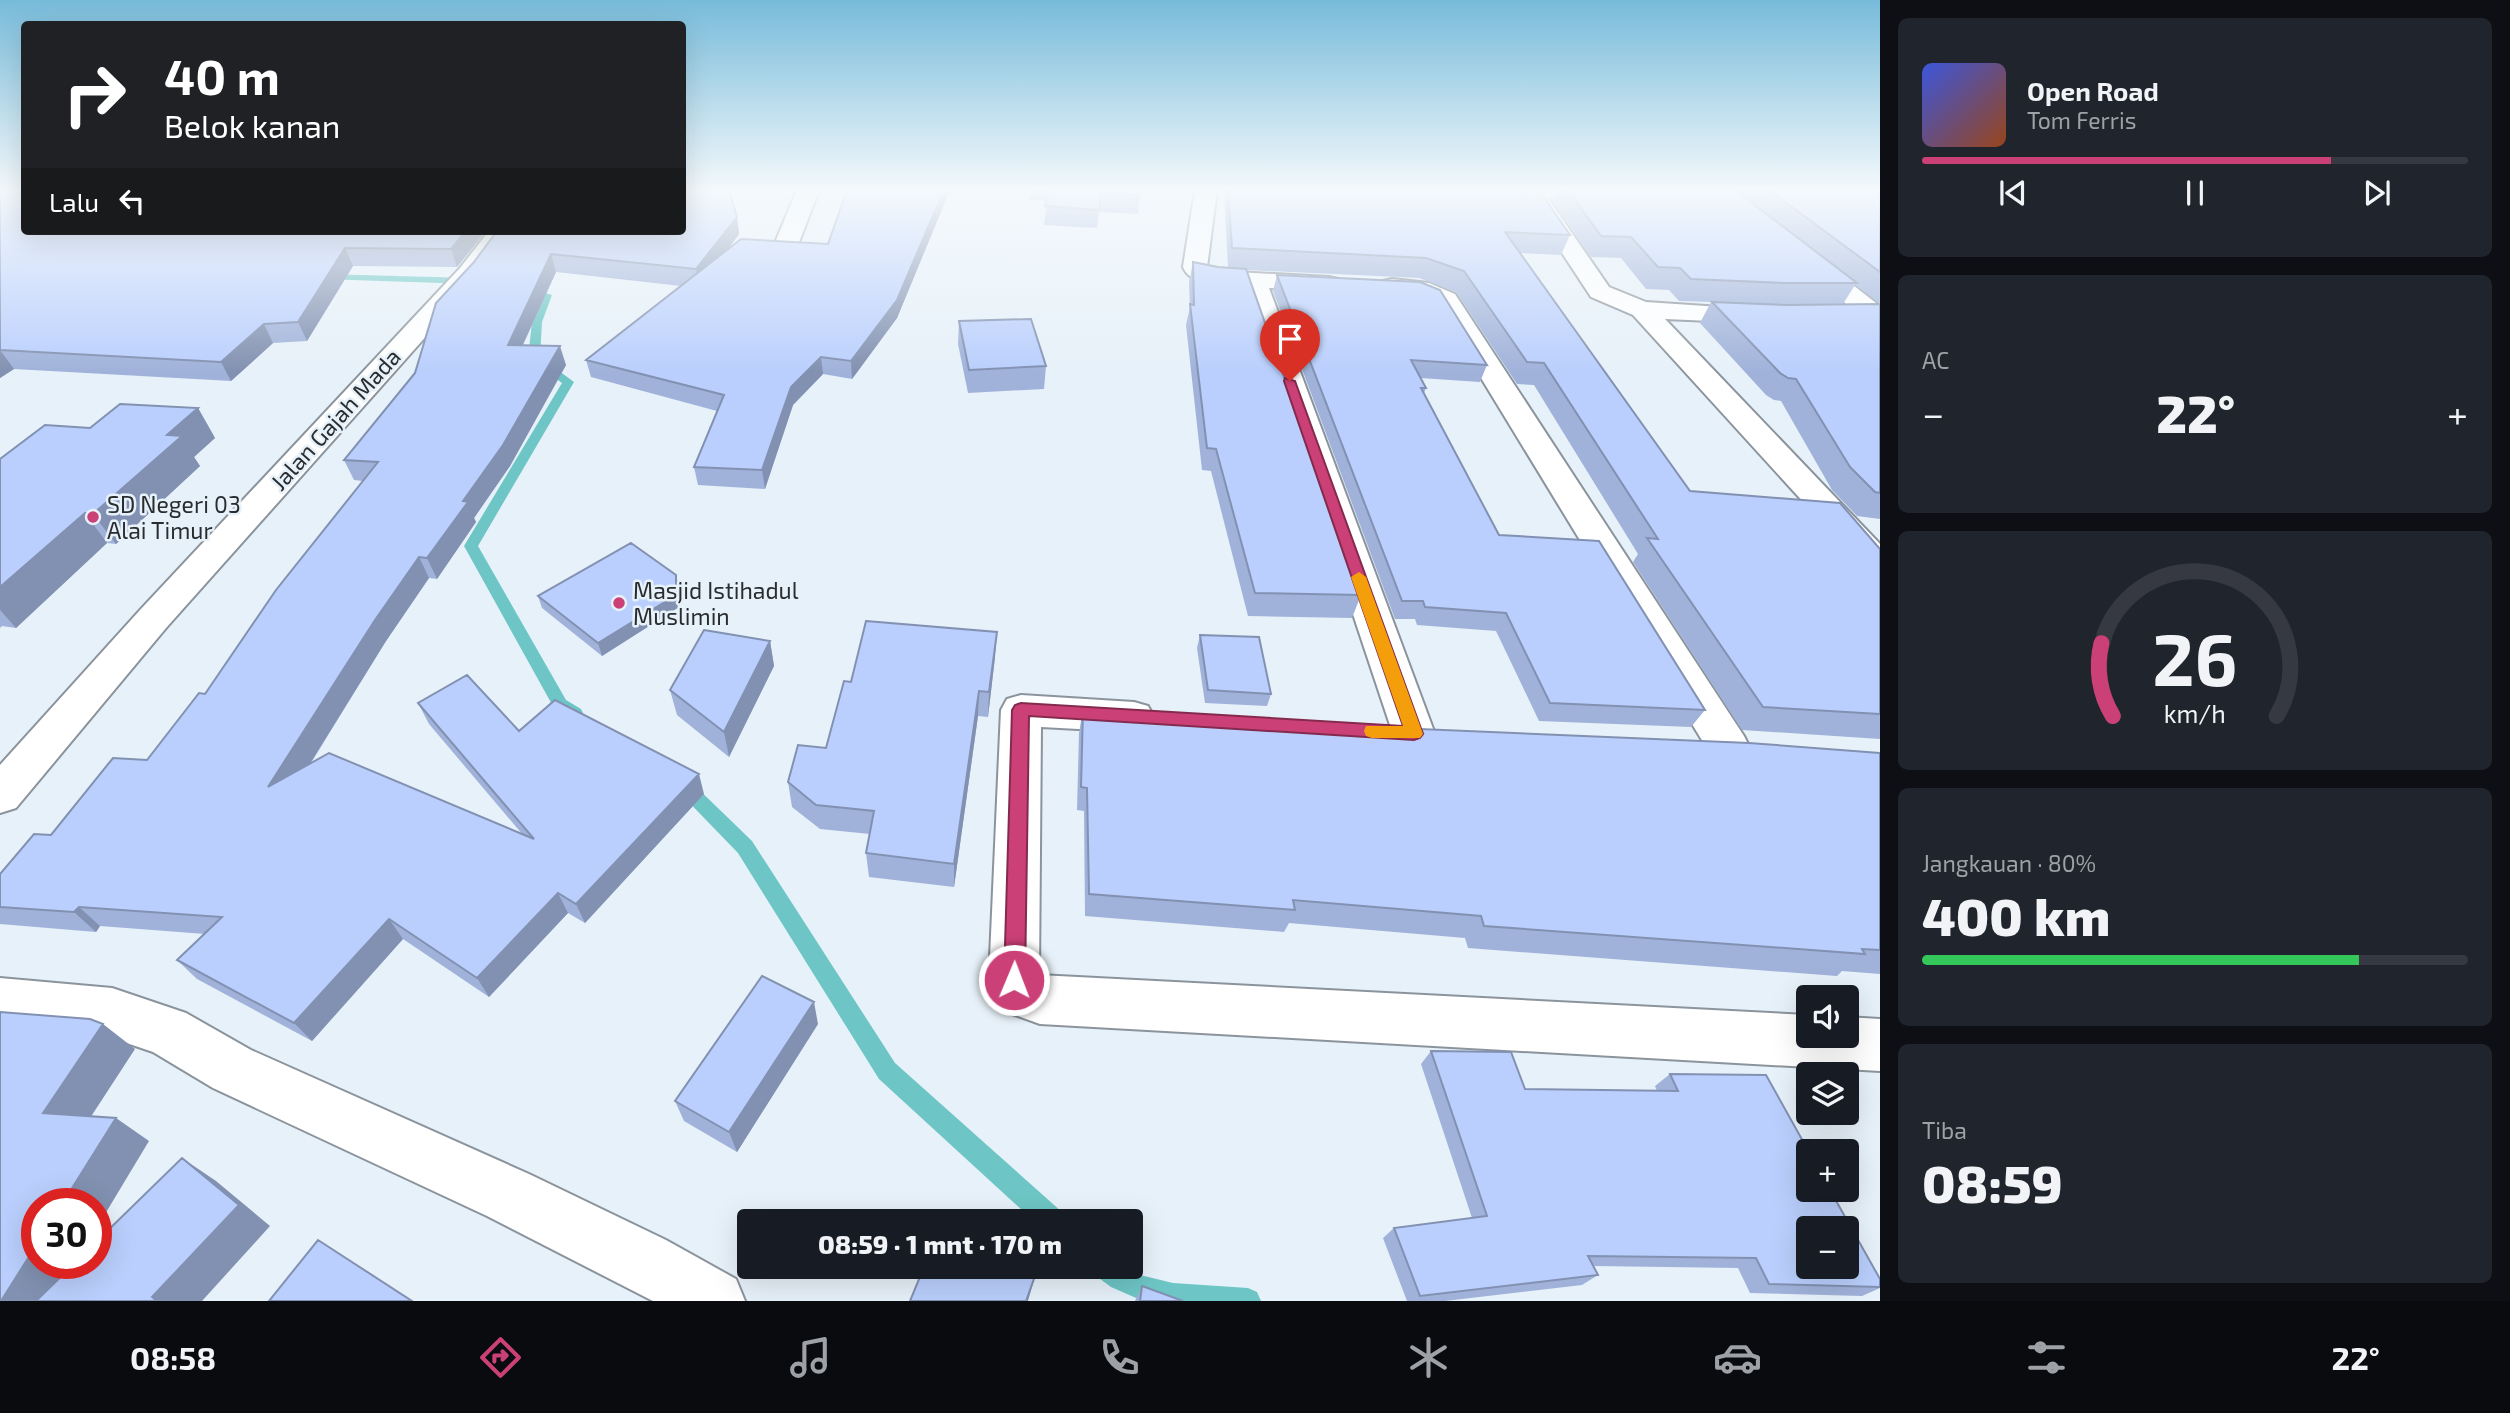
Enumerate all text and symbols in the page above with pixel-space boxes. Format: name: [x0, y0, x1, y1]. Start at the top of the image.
text: 40 m: [164, 46, 280, 105]
icon: right: [49, 49, 140, 140]
text: Open Road: [2027, 75, 2159, 106]
text: Belok kanan: [164, 106, 340, 144]
text: Tom Ferris: [2027, 106, 2136, 134]
icon: previous: [1994, 174, 2032, 212]
icon: pause: [2176, 174, 2214, 212]
icon: next: [2358, 174, 2396, 212]
icon: left: [113, 182, 151, 220]
text: Lalu: [49, 186, 99, 217]
pin: [1260, 309, 1320, 381]
icon: arrive: [1271, 320, 1309, 358]
street label: Jalan Gajah Mada: [264, 342, 406, 496]
text: AC: [1922, 346, 1949, 374]
text: 22°: [2156, 381, 2235, 443]
text: −: [1922, 390, 1944, 436]
text: +: [2447, 390, 2468, 436]
place label: SD Negeri 03 Alai Timur: [107, 490, 241, 544]
marker: SD Negeri 03 Alai Timur: [85, 509, 101, 525]
place label: Masjid Istihadul Muslimin: [633, 576, 799, 630]
marker: Masjid Istihadul Muslimin: [611, 595, 627, 611]
text: 26: [2152, 614, 2238, 702]
text: km/h: [2164, 698, 2226, 728]
text: Jangkauan · 80%: [1922, 849, 2096, 877]
text: 400 km: [1922, 884, 2110, 946]
position arrow: [977, 943, 1051, 1017]
map controls: [1796, 985, 1859, 1279]
button: sound: [1796, 985, 1859, 1048]
button: layers: [1796, 1062, 1859, 1125]
text: Tiba: [1922, 1116, 1967, 1144]
button: +: [1796, 1139, 1859, 1202]
text: 08:59: [1922, 1151, 2063, 1213]
speed limit sign: 30: [21, 1188, 112, 1279]
button: −: [1796, 1216, 1859, 1279]
text: 08:59 · 1 mnt · 170 m: [818, 1228, 1062, 1259]
icon: directions: [476, 1333, 525, 1382]
icon: music: [786, 1333, 835, 1382]
icon: phone: [1095, 1333, 1144, 1382]
icon: climate: [1404, 1333, 1453, 1382]
icon: car: [1713, 1333, 1762, 1382]
icon: filters: [2022, 1333, 2071, 1382]
text: 08:58: [130, 1338, 216, 1376]
text: 22°: [2332, 1338, 2380, 1376]

